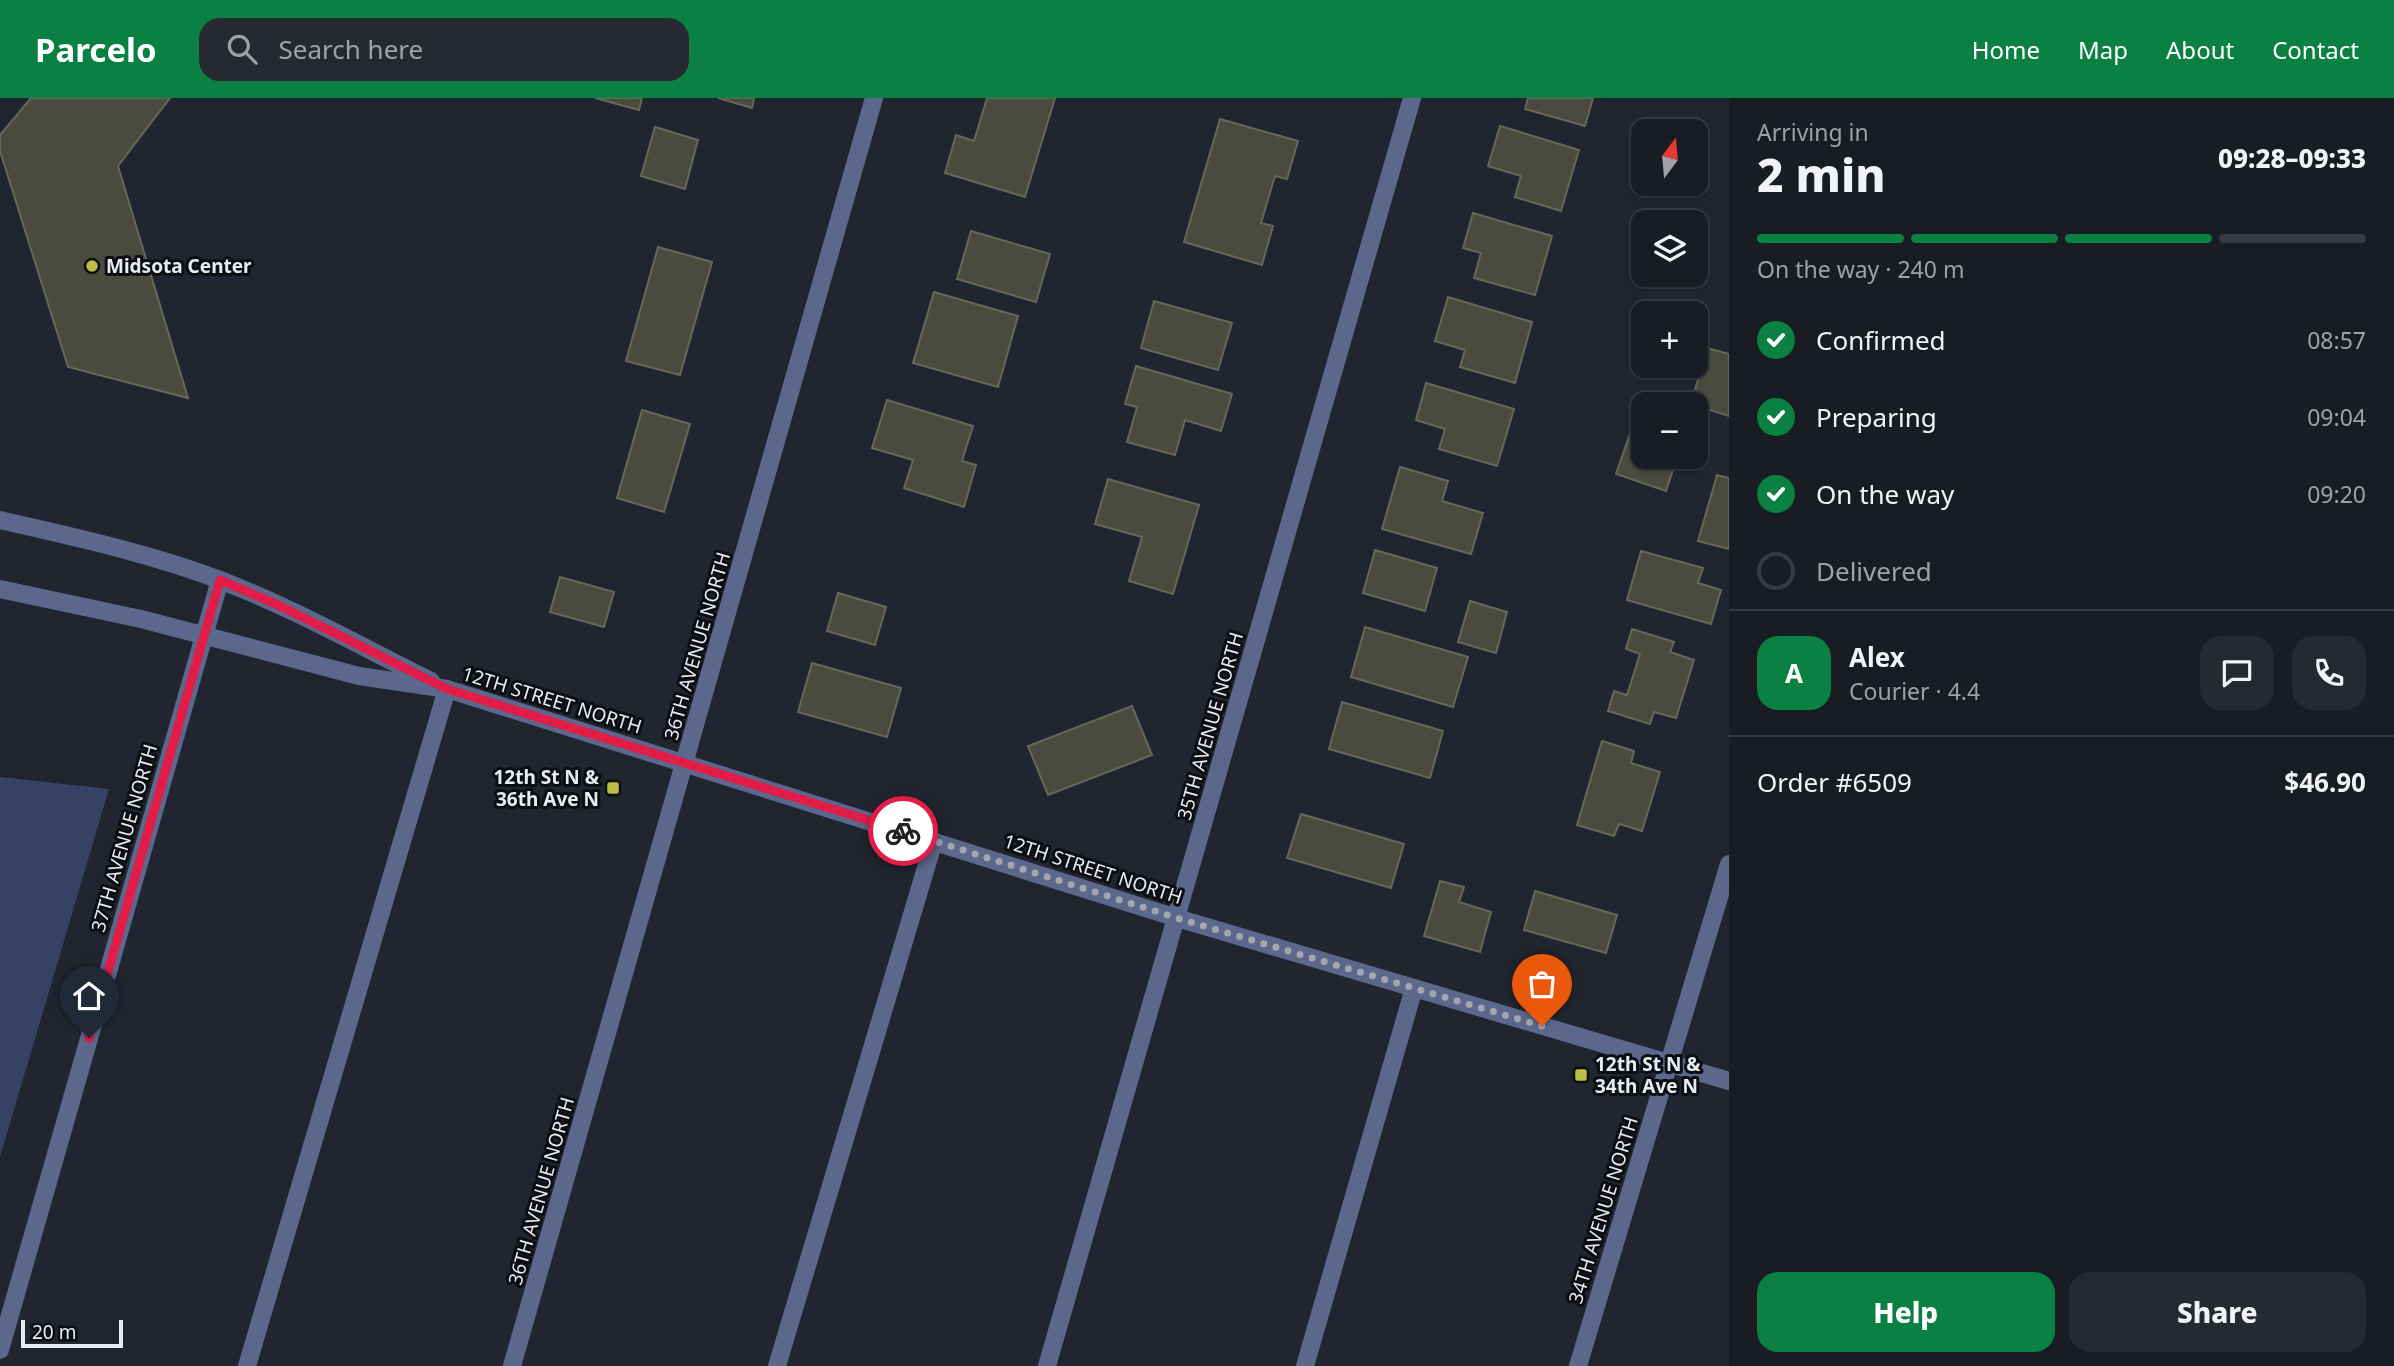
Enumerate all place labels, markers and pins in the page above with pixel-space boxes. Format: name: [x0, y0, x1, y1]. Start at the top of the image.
place label: Midsota Center: [106, 253, 252, 279]
marker: Midsota Center: [84, 258, 100, 274]
place label: 12th St N & 36th Ave N: [493, 764, 600, 812]
marker: 12th St N & 36th Ave N: [605, 780, 621, 796]
pin: [1512, 954, 1572, 1026]
pin: [59, 966, 119, 1038]
place label: 12th St N & 34th Ave N: [1595, 1051, 1701, 1099]
marker: 12th St N & 34th Ave N: [1573, 1067, 1589, 1083]

